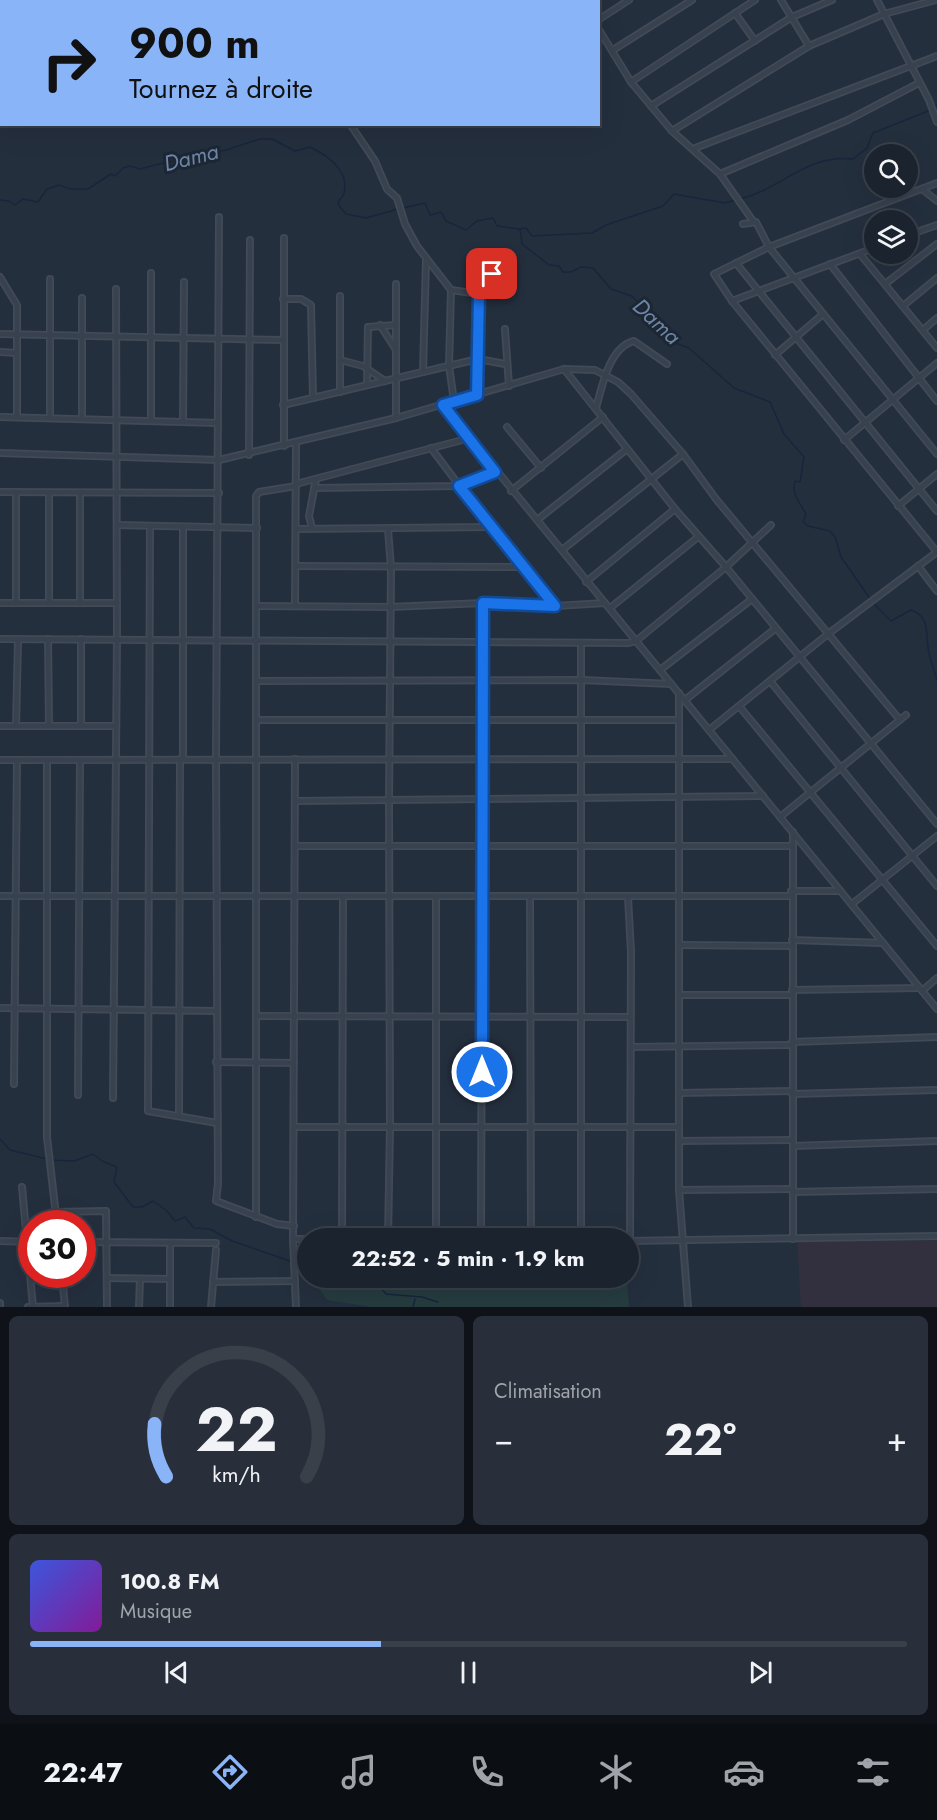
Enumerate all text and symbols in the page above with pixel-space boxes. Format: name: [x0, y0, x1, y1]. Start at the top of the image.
text: 900 m: [129, 13, 260, 74]
icon: right: [30, 24, 108, 102]
text: Tournez à droite: [129, 69, 313, 108]
water label: Dama: [160, 135, 222, 179]
map controls: [864, 144, 918, 264]
button: search: [864, 144, 918, 198]
button: layers: [864, 210, 918, 264]
pin: [466, 248, 517, 299]
icon: arrive: [475, 257, 508, 290]
water label: Dama: [626, 290, 688, 352]
position arrow: [450, 1040, 514, 1104]
speed limit sign: 30: [18, 1210, 96, 1288]
text: 22:52 · 5 min · 1.9 km: [351, 1242, 585, 1274]
text: Climatisation: [494, 1377, 602, 1406]
text: 22: [196, 1384, 277, 1474]
text: 22°: [664, 1407, 736, 1472]
text: −: [494, 1416, 513, 1463]
text: +: [887, 1416, 907, 1463]
text: km/h: [212, 1460, 261, 1491]
text: 100.8 FM: [120, 1565, 220, 1597]
text: Musique: [120, 1597, 192, 1626]
icon: previous: [160, 1656, 193, 1689]
icon: pause: [452, 1656, 485, 1689]
icon: next: [744, 1656, 777, 1689]
icon: directions: [209, 1751, 251, 1793]
icon: music: [338, 1751, 380, 1793]
icon: phone: [466, 1751, 508, 1793]
icon: climate: [595, 1751, 637, 1793]
icon: car: [723, 1751, 765, 1793]
icon: filters: [852, 1751, 894, 1793]
text: 22:47: [43, 1753, 123, 1792]

